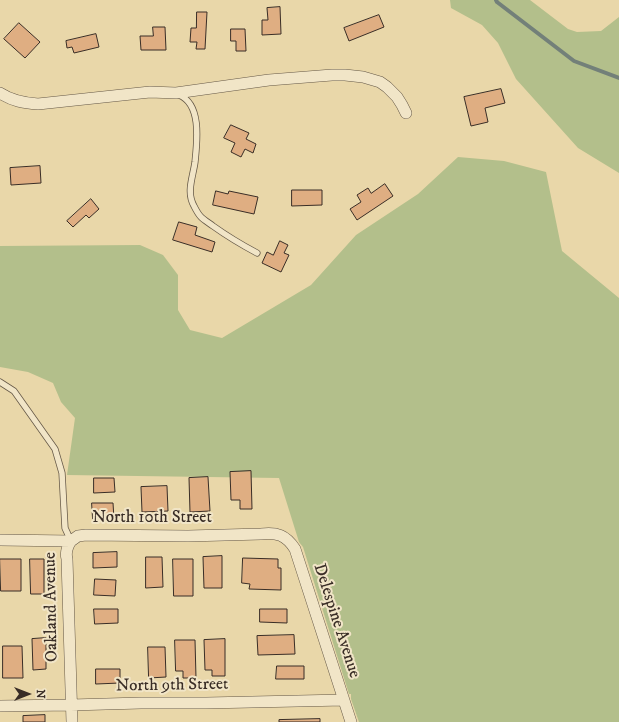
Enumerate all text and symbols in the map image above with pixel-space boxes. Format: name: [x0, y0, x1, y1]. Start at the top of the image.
street label: North 10th Street: [92, 508, 212, 528]
street label: Oakland Avenue: [41, 552, 63, 662]
street label: Delespine Avenue: [308, 561, 364, 681]
north arrow: [8, 674, 48, 714]
street label: North 9th Street: [115, 675, 229, 697]
text: N: [33, 689, 47, 699]

